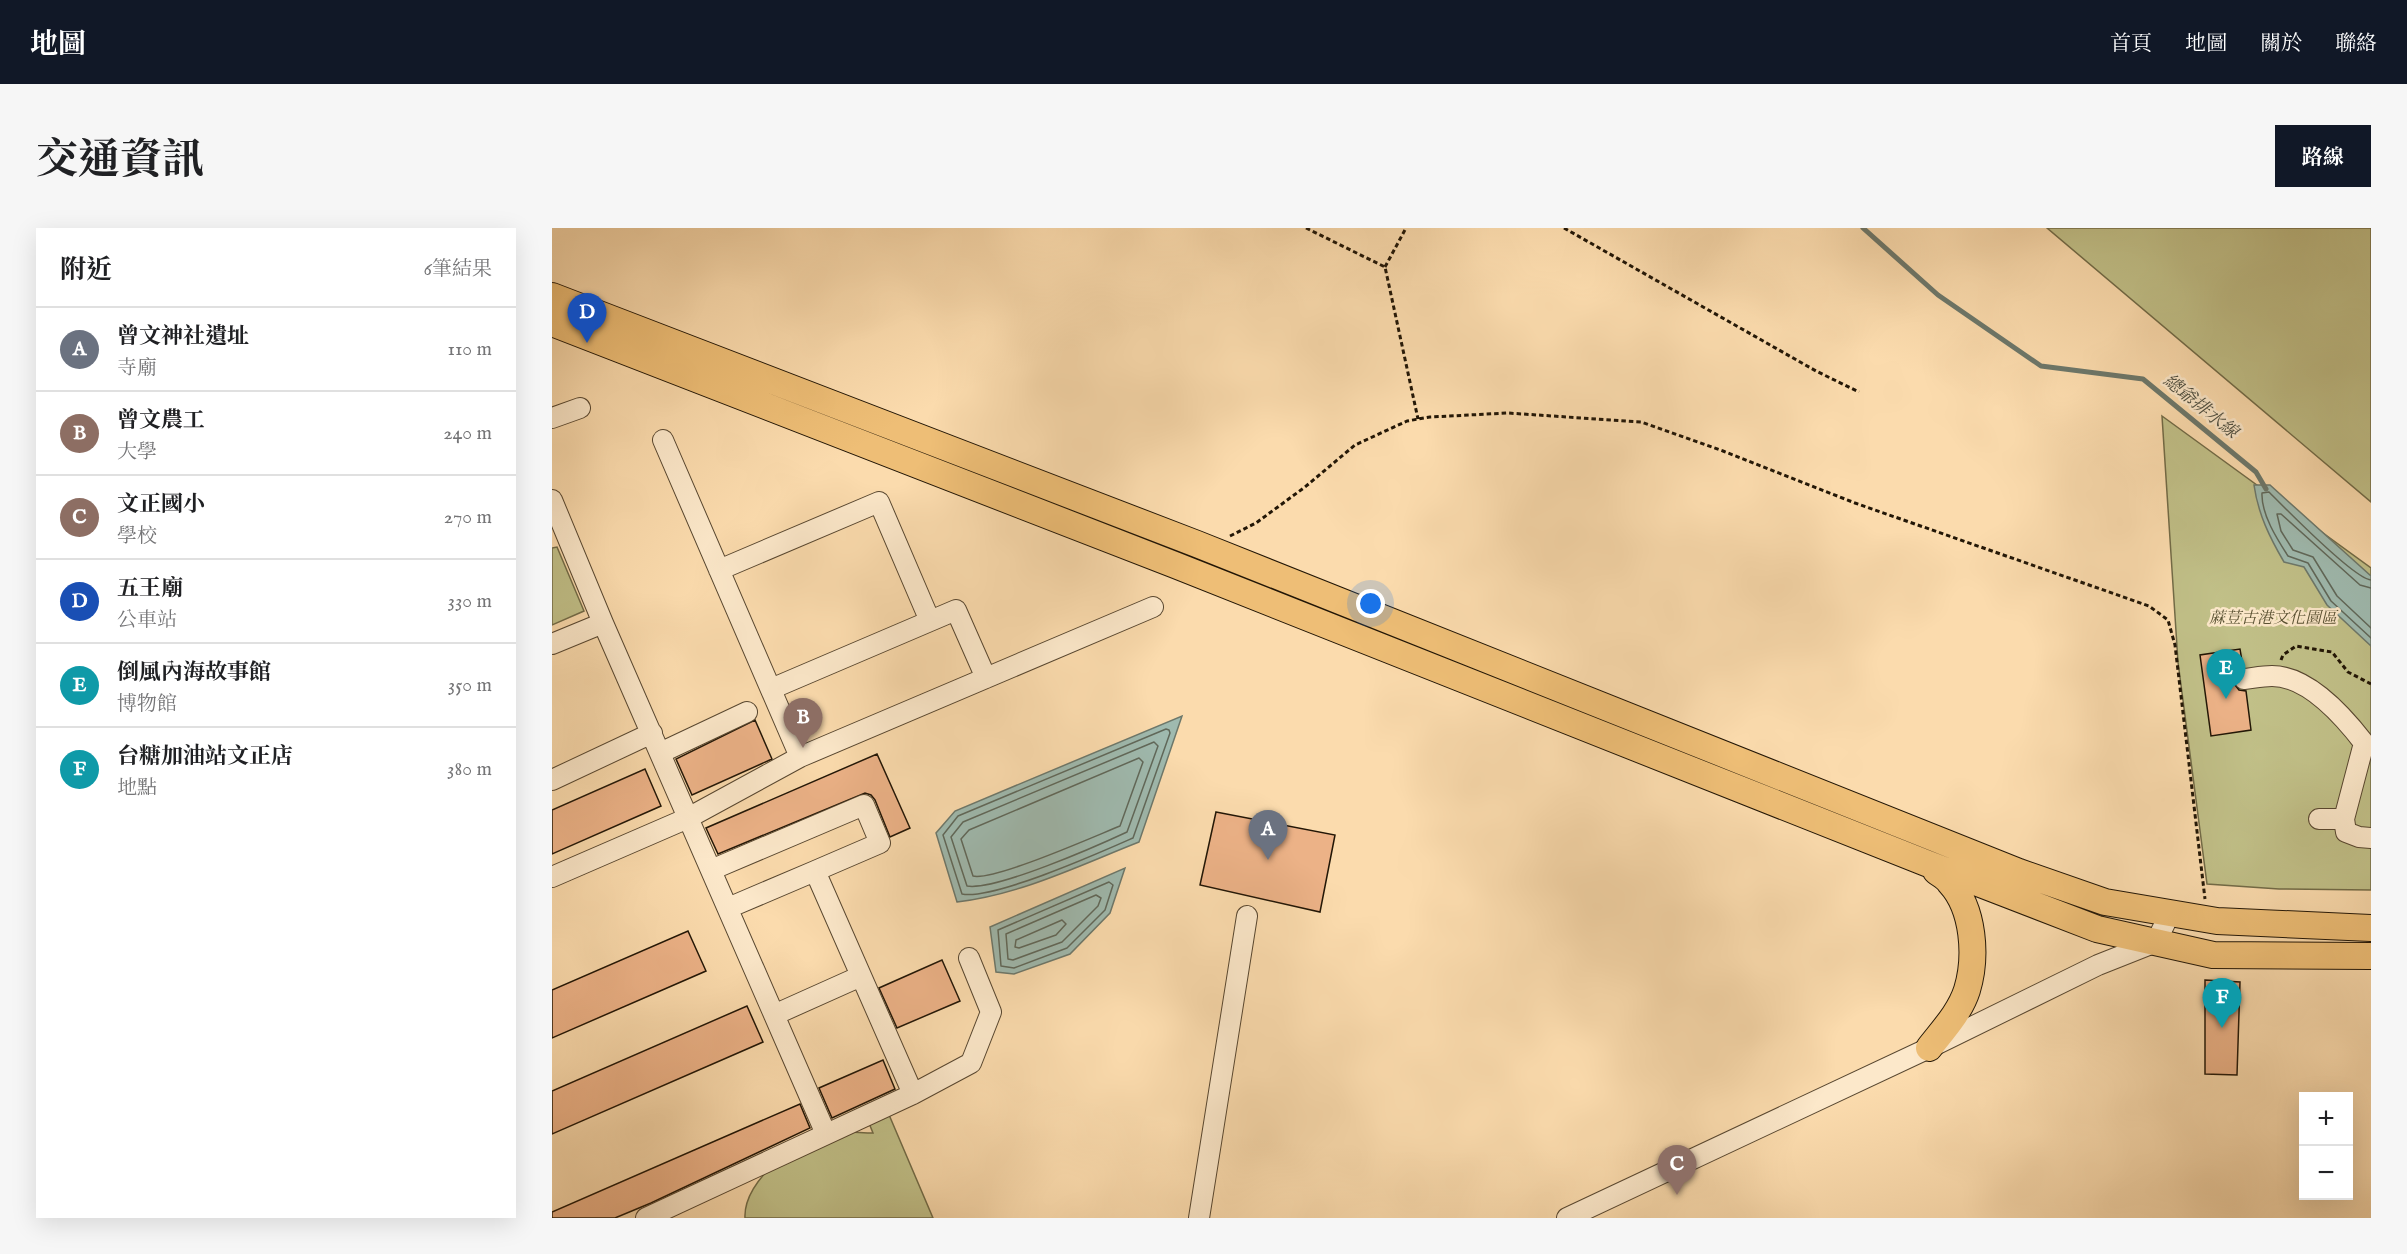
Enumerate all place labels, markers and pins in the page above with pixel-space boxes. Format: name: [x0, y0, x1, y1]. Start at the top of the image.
pin: D: [567, 294, 606, 343]
pin: E: [2206, 650, 2246, 699]
pin: B: [784, 698, 822, 748]
pin: A: [1248, 810, 1288, 860]
pin: F: [2202, 978, 2242, 1028]
pin: C: [1658, 1146, 1696, 1195]

